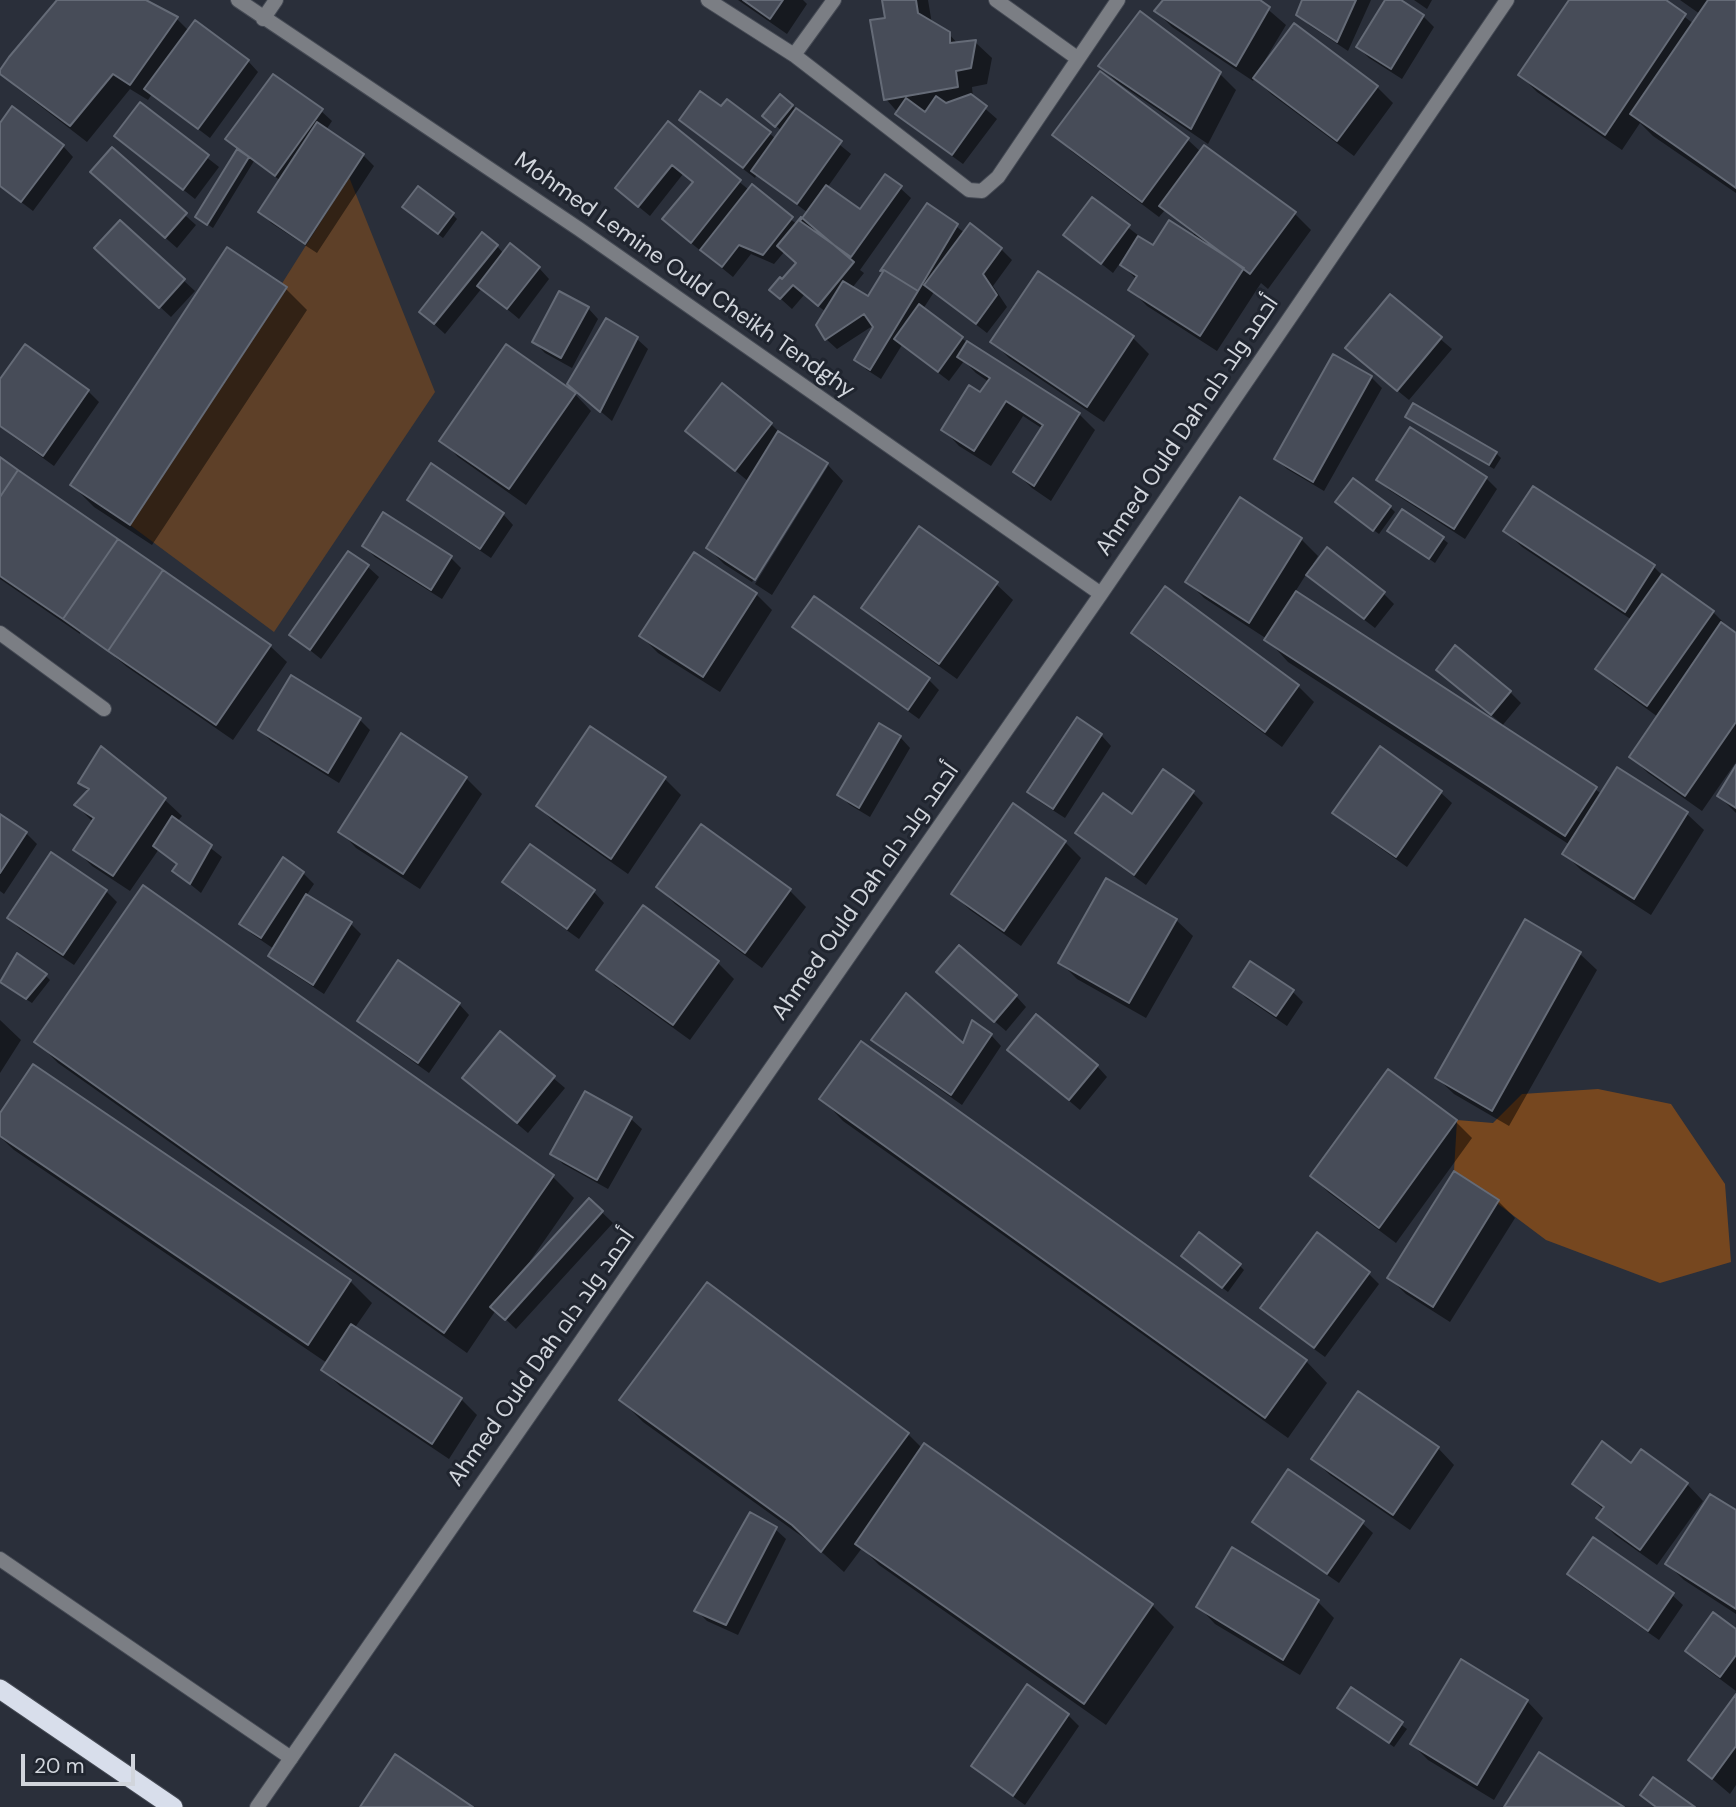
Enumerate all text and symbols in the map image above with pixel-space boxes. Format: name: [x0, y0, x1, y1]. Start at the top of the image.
street label: Mohmed Lemine Ould Cheikh Tendghy: [508, 147, 860, 405]
street label: Ahmed Ould Dah أحمد ولد داه: [1090, 291, 1286, 561]
street label: Ahmed Ould Dah أحمد ولد داه: [766, 758, 966, 1026]
street label: Ahmed Ould Dah أحمد ولد داه: [442, 1224, 642, 1492]
scale bar: [24, 1741, 138, 1785]
text: 20 m: [34, 1752, 85, 1780]

